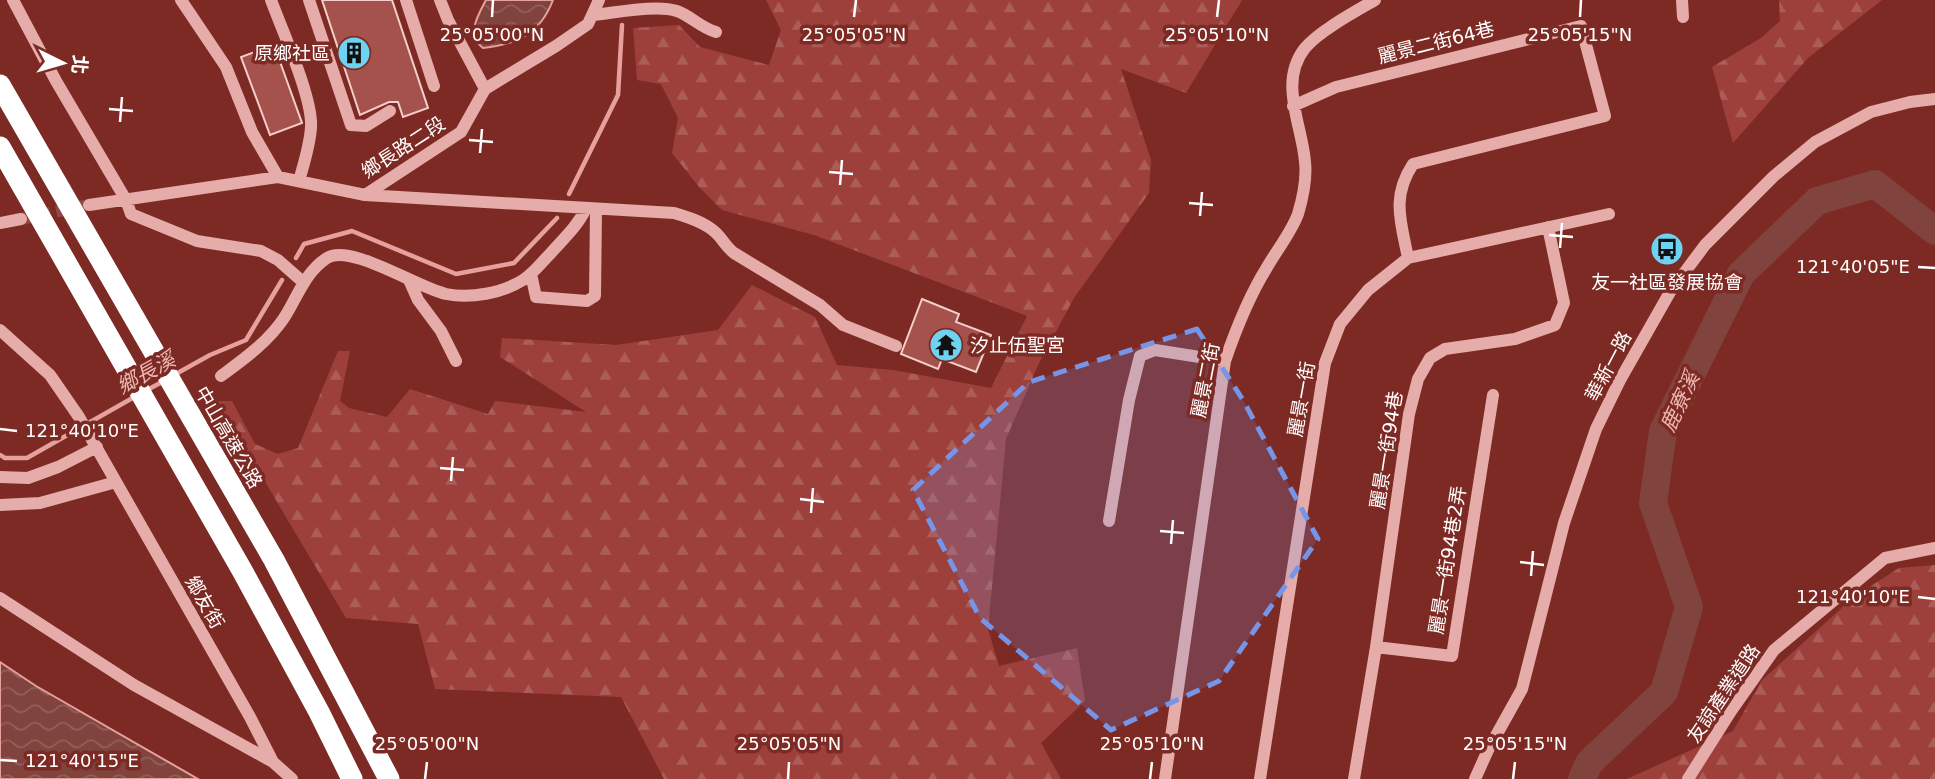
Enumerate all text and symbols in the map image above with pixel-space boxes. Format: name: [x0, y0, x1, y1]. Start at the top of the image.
street label: 麗景二街64巷: [1376, 17, 1496, 67]
text: 25°05'00"N: [440, 24, 544, 45]
text: 25°05'05"N: [802, 24, 906, 45]
text: 25°05'10"N: [1165, 24, 1269, 45]
text: 25°05'15"N: [1528, 24, 1632, 45]
north arrow: [28, 28, 98, 98]
building icon: 原鄉社區: [335, 34, 373, 72]
place label: 原鄉社區: [254, 42, 330, 64]
text: 北: [68, 54, 92, 75]
street label: 鄉長路二段: [357, 112, 449, 182]
bus stop icon: 友一社區發展協會: [1648, 230, 1686, 268]
text: 121°40'05"E: [1796, 256, 1910, 277]
place label: 友一社區發展協會: [1591, 271, 1743, 293]
temple icon: 汐止伍聖宮: [927, 326, 965, 364]
street label: 華新一路: [1580, 327, 1636, 405]
place label: 汐止伍聖宮: [970, 334, 1065, 356]
street label: 麗景二街: [1187, 341, 1223, 419]
water label: 鄉長溪: [113, 346, 182, 399]
street label: 麗景一街: [1284, 360, 1318, 438]
water label: 鹿寮溪: [1656, 366, 1705, 436]
street label: 中山高速公路: [191, 382, 267, 492]
street label: 麗景一街94巷: [1366, 389, 1406, 511]
text: 121°40'10"E: [25, 420, 139, 441]
street label: 麗景一街94巷2弄: [1424, 484, 1470, 636]
street label: 鄉友街: [181, 572, 229, 632]
text: 121°40'10"E: [1796, 586, 1910, 607]
street label: 友諒產業道路: [1682, 640, 1764, 746]
text: 25°05'00"N: [375, 733, 479, 754]
text: 25°05'05"N: [737, 733, 841, 754]
text: 25°05'10"N: [1100, 733, 1204, 754]
text: 25°05'15"N: [1463, 733, 1567, 754]
text: 121°40'15"E: [25, 750, 139, 771]

